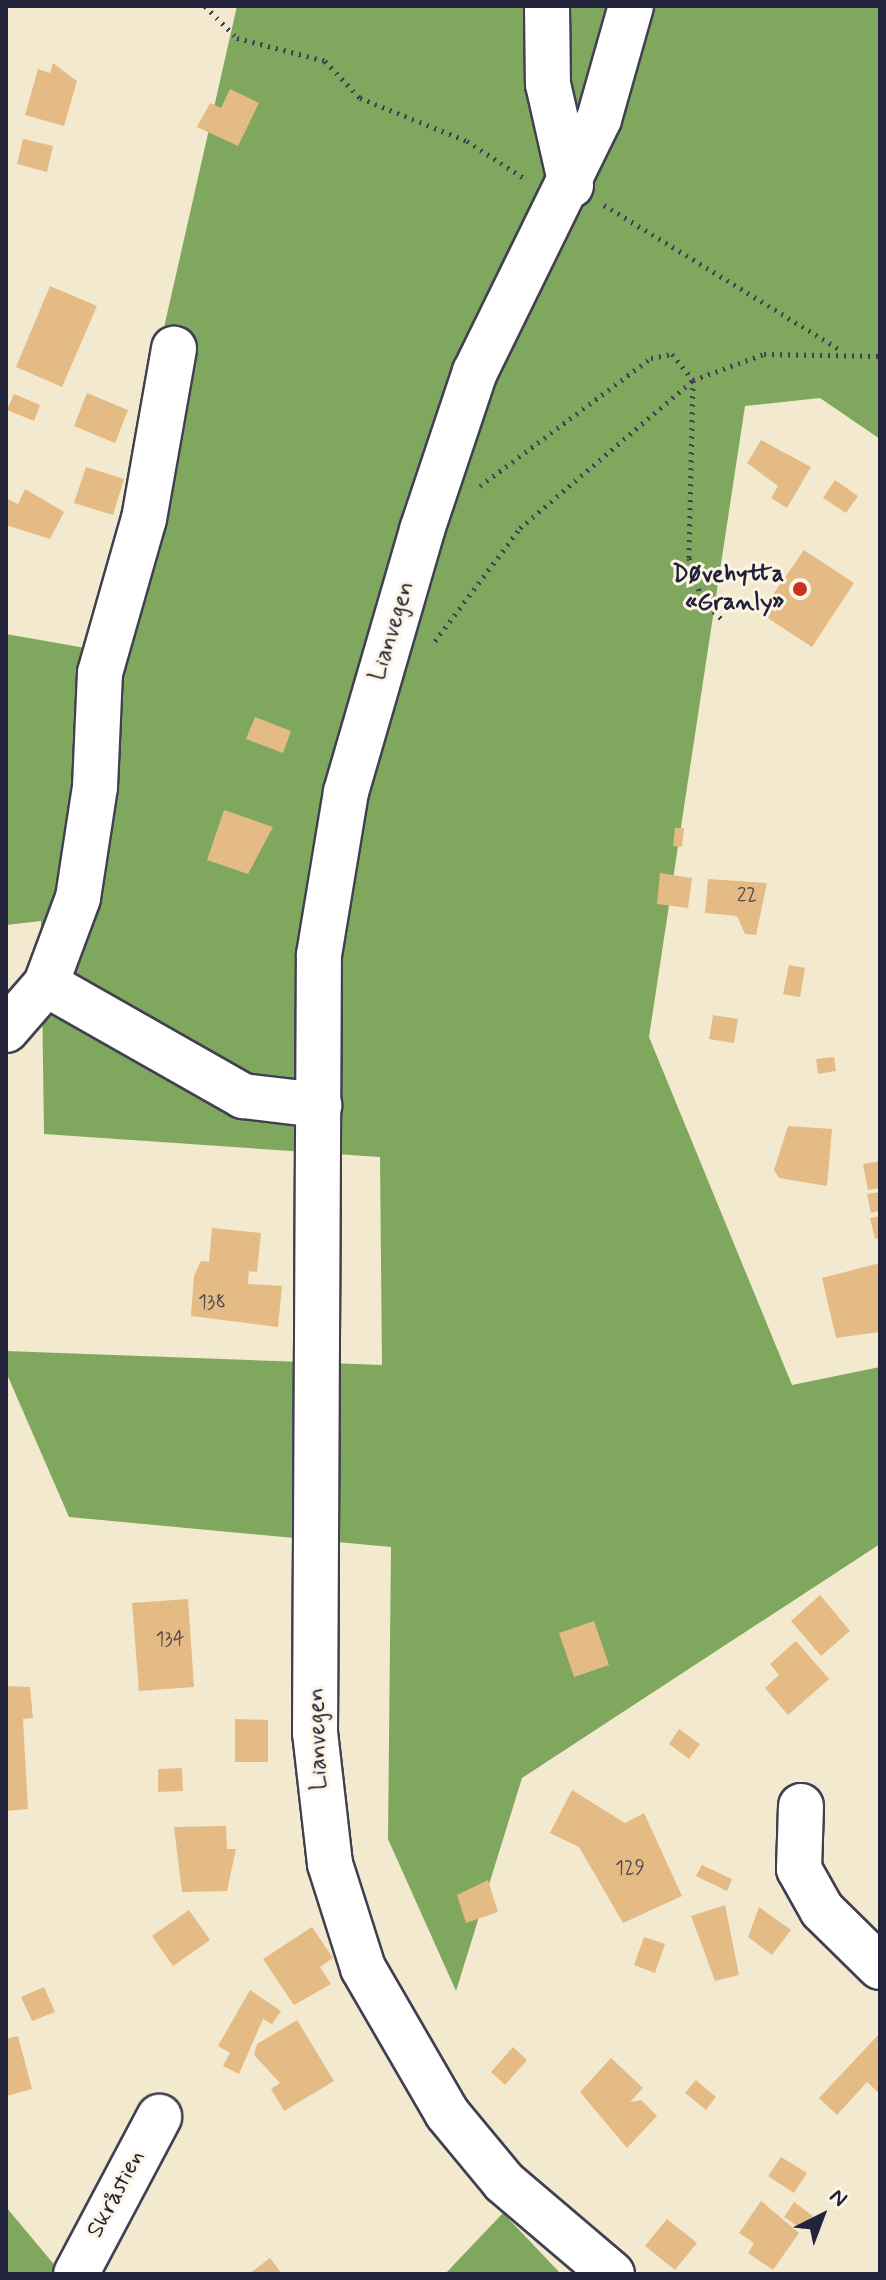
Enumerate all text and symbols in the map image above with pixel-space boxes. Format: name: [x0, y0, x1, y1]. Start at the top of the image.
place label: Døvehytta «Granly»: [672, 561, 784, 617]
street label: Lianvegen: [363, 578, 421, 684]
marker: Døvehytta «Granly»: [791, 580, 809, 598]
house number: 22: [737, 883, 757, 907]
house number: 138: [198, 1290, 226, 1314]
house number: 134: [155, 1627, 185, 1651]
street label: Lianvegen: [302, 1687, 334, 1791]
house number: 129: [615, 1856, 645, 1880]
street label: Skråstien: [81, 2145, 151, 2243]
north arrow: [782, 2176, 862, 2256]
text: N: [823, 2183, 853, 2213]

